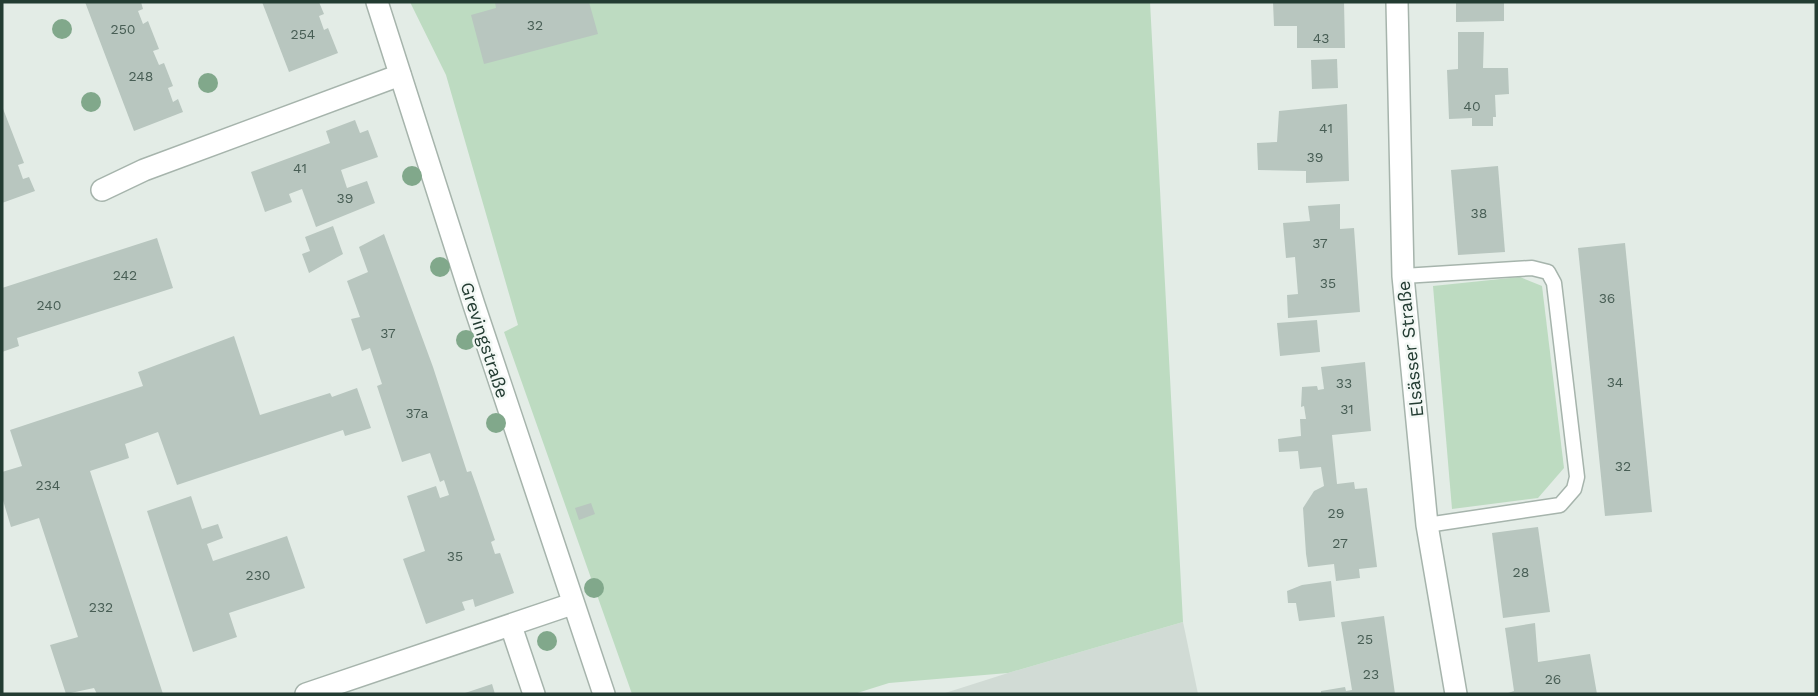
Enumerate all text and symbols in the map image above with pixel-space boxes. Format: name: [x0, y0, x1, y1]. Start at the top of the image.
house number: 32: [527, 17, 543, 33]
house number: 250: [110, 21, 136, 37]
house number: 254: [291, 26, 315, 42]
house number: 43: [1313, 30, 1329, 46]
house number: 248: [129, 68, 153, 84]
house number: 40: [1463, 98, 1481, 114]
house number: 41: [1319, 120, 1333, 136]
house number: 39: [1307, 149, 1323, 165]
house number: 41: [293, 160, 307, 176]
house number: 39: [337, 190, 353, 206]
house number: 38: [1471, 205, 1487, 221]
house number: 37: [1312, 235, 1328, 251]
house number: 242: [113, 267, 137, 283]
house number: 35: [1320, 275, 1336, 291]
street label: Grevingstraße: [456, 279, 514, 401]
street label: Elsässer Straße: [1392, 280, 1428, 418]
house number: 36: [1599, 290, 1615, 306]
house number: 240: [36, 297, 62, 313]
house number: 37: [380, 325, 396, 341]
house number: 34: [1607, 374, 1623, 390]
house number: 33: [1336, 375, 1352, 391]
house number: 31: [1340, 401, 1354, 417]
house number: 37a: [406, 405, 429, 421]
house number: 32: [1615, 458, 1631, 474]
house number: 234: [36, 477, 60, 493]
house number: 29: [1328, 505, 1344, 521]
house number: 27: [1332, 535, 1348, 551]
house number: 35: [447, 548, 463, 564]
house number: 28: [1513, 564, 1529, 580]
house number: 230: [245, 567, 271, 583]
house number: 232: [89, 599, 113, 615]
house number: 25: [1357, 631, 1373, 647]
house number: 23: [1363, 666, 1379, 682]
house number: 26: [1545, 671, 1561, 687]

